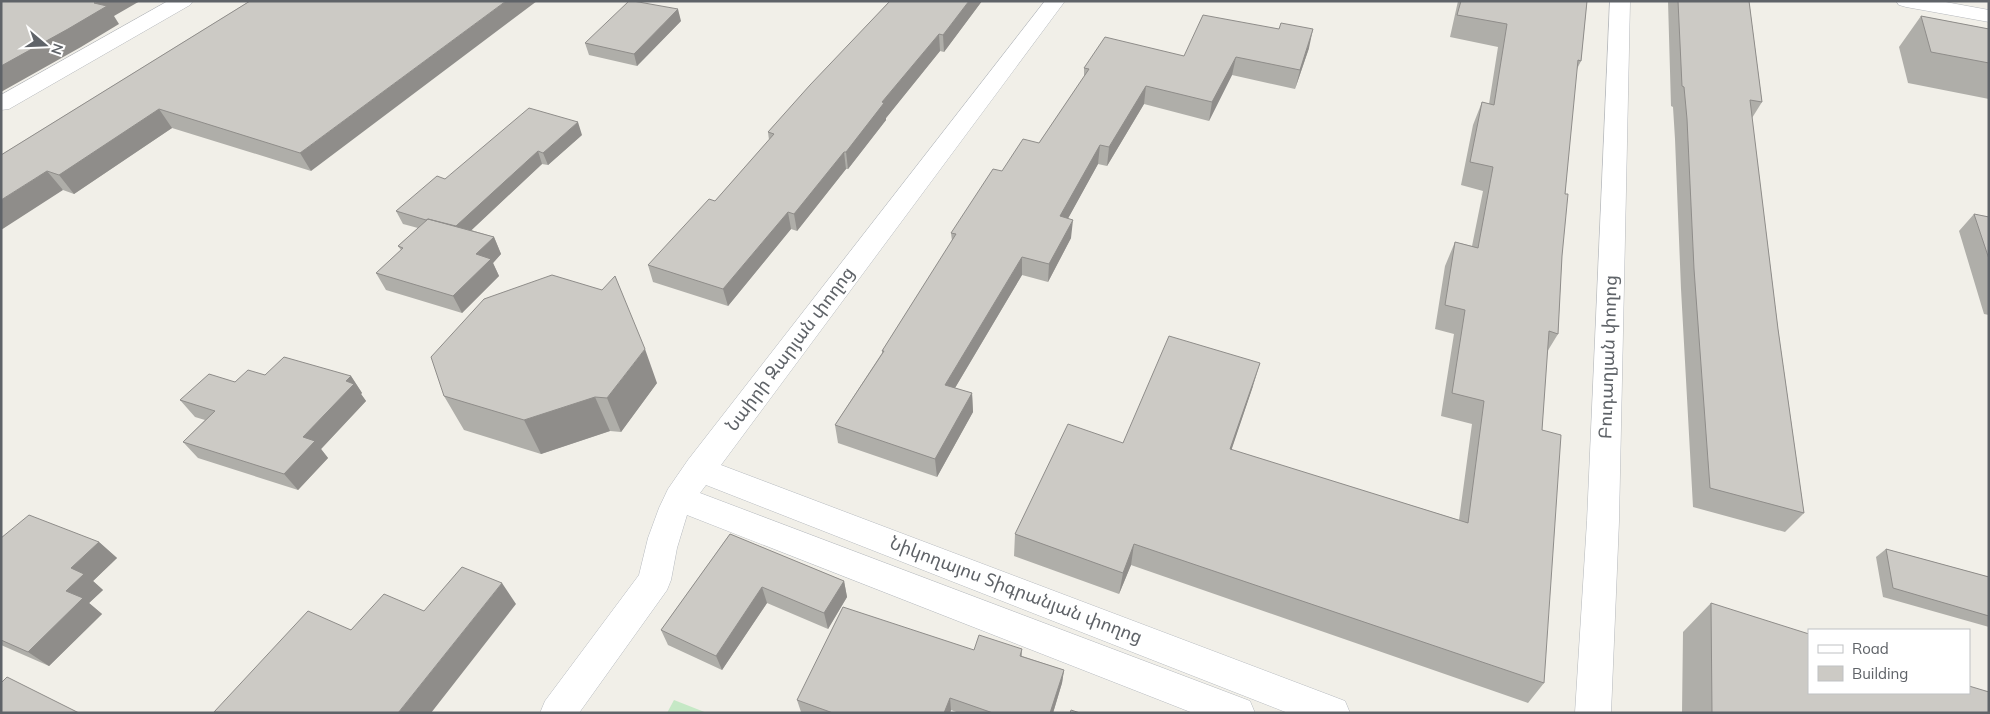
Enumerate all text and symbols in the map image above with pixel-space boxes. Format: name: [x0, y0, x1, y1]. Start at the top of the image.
north arrow: [20, 20, 70, 70]
text: N: [47, 41, 68, 57]
street label: Նաիրի Զարյան փողոց: [720, 262, 859, 436]
street label: Բուդաղյան փողոց: [1593, 274, 1622, 439]
street label: Նիկողայոս Տիգրանյան փողոց: [887, 531, 1146, 648]
legend: [1808, 629, 1970, 694]
text: Road: [1852, 639, 1889, 658]
text: Building: [1852, 664, 1908, 683]

